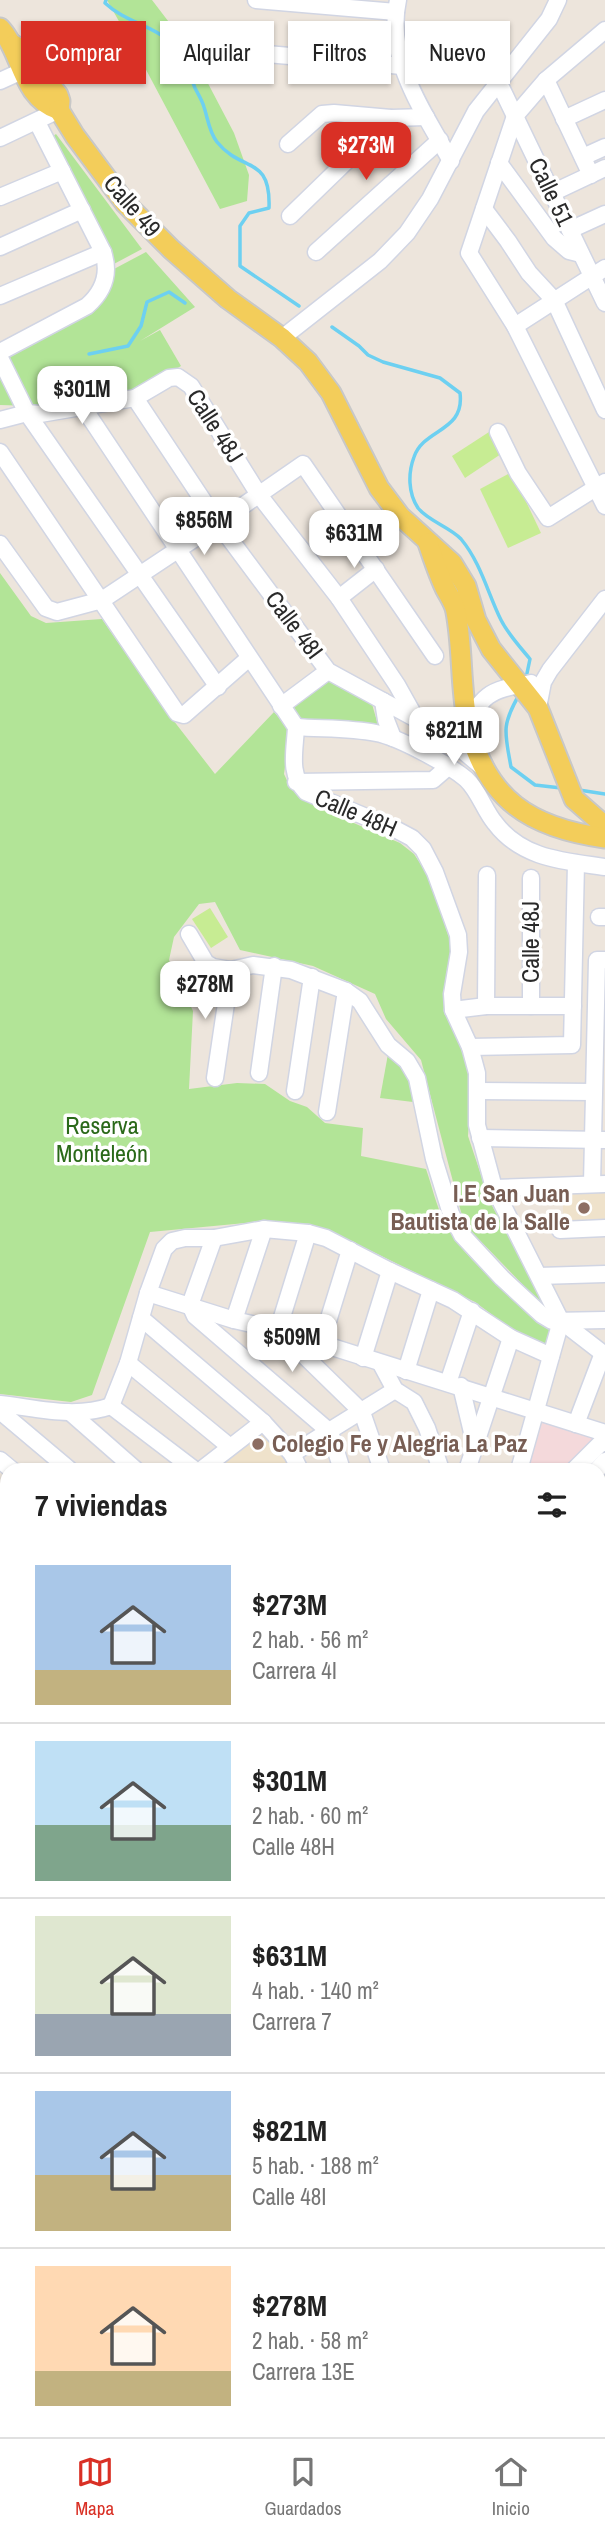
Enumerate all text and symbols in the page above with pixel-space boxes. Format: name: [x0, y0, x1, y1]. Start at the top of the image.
chip: Comprar: [21, 21, 146, 84]
chip: Alquilar: [160, 21, 274, 84]
chip: Filtros: [288, 21, 391, 84]
chip: Nuevo: [405, 21, 510, 84]
pin: $273M: [317, 122, 415, 182]
text: $273M: [337, 129, 395, 160]
street label: Calle 51: [522, 152, 582, 231]
street label: Calle 49: [97, 168, 169, 243]
pin: $301M: [33, 366, 131, 426]
text: $301M: [53, 373, 111, 404]
street label: Calle 48J: [180, 382, 252, 469]
pin: $856M: [155, 498, 253, 557]
text: $856M: [175, 504, 233, 535]
pin: $631M: [305, 510, 403, 570]
text: $631M: [325, 517, 383, 548]
street label: Calle 48I: [259, 584, 331, 665]
pin: $821M: [405, 708, 503, 767]
text: $821M: [425, 714, 483, 745]
street label: Calle 48H: [310, 780, 402, 844]
street label: Calle 48J: [514, 901, 546, 983]
pin: $278M: [156, 962, 254, 1021]
text: $278M: [176, 968, 234, 999]
park label: Reserva Monteleón: [56, 1109, 148, 1169]
place label: I.E San Juan Bautista de la Salle: [391, 1177, 570, 1237]
marker: I.E San Juan Bautista de la Salle: [576, 1200, 592, 1216]
pin: $509M: [243, 1314, 341, 1374]
text: $509M: [263, 1321, 321, 1352]
place label: Colegio Fe y Alegria La Paz: [272, 1427, 528, 1459]
marker: Colegio Fe y Alegria La Paz: [250, 1436, 266, 1452]
text: 7 viviendas: [35, 1485, 168, 1525]
icon: filters: [533, 1486, 571, 1524]
text: $273M: [252, 1584, 327, 1624]
icon: home: [91, 1593, 175, 1677]
text: 2 hab. · 56 m²: [252, 1624, 368, 1655]
text: Carrera 4I: [252, 1655, 337, 1686]
text: $301M: [252, 1760, 327, 1800]
icon: home: [91, 1769, 175, 1853]
text: 2 hab. · 60 m²: [252, 1800, 368, 1831]
text: Calle 48H: [252, 1831, 335, 1862]
text: $631M: [252, 1935, 327, 1975]
icon: home: [91, 1944, 175, 2028]
text: 4 hab. · 140 m²: [252, 1975, 379, 2006]
text: Carrera 7: [252, 2006, 332, 2037]
text: $821M: [252, 2110, 327, 2150]
icon: home: [91, 2119, 175, 2203]
text: 5 hab. · 188 m²: [252, 2150, 379, 2181]
text: Calle 48I: [252, 2181, 326, 2212]
text: $278M: [252, 2285, 327, 2325]
icon: home: [91, 2294, 175, 2378]
text: 2 hab. · 58 m²: [252, 2325, 368, 2356]
text: Carrera 13E: [252, 2356, 355, 2387]
tab: Mapa: [75, 2453, 114, 2521]
tab: Guardados: [264, 2453, 341, 2521]
tab: Inicio: [492, 2453, 530, 2521]

